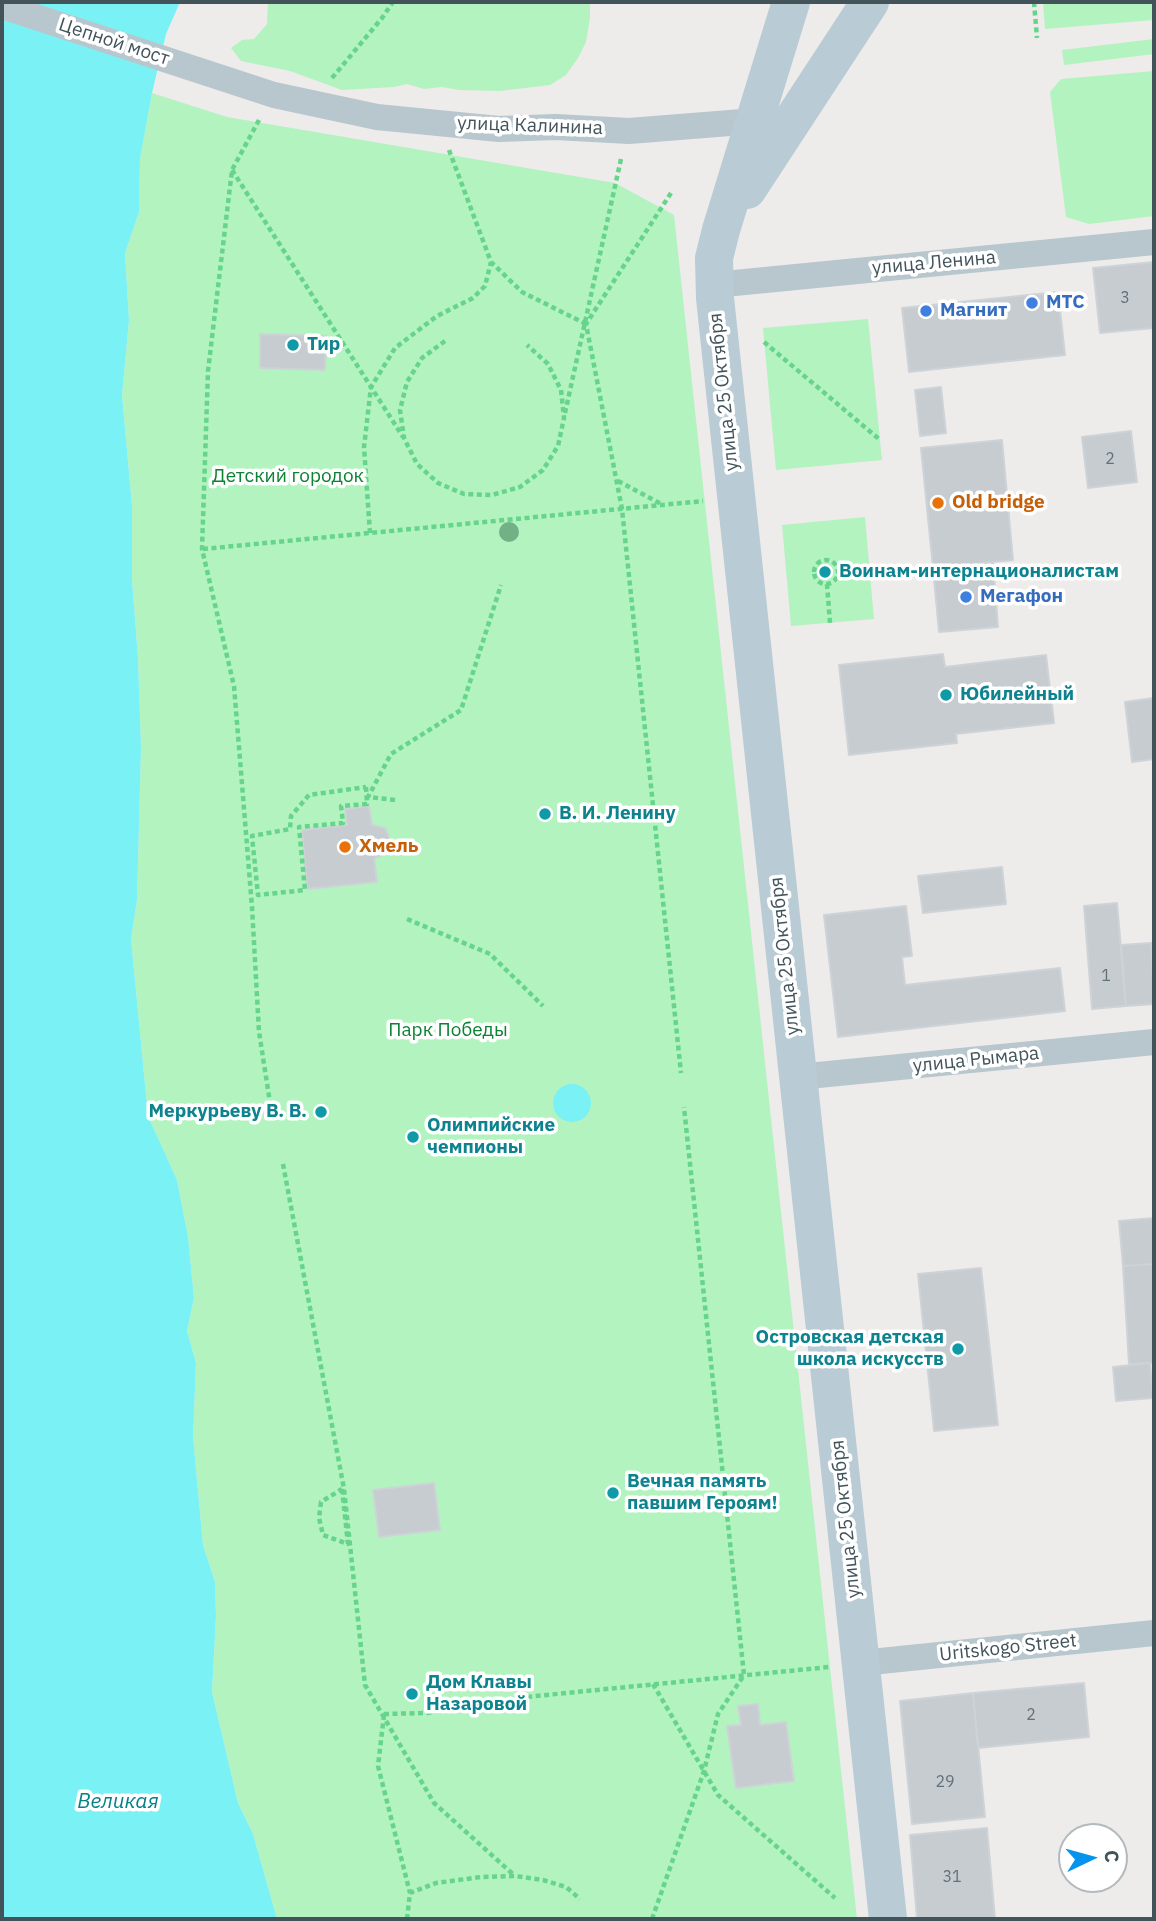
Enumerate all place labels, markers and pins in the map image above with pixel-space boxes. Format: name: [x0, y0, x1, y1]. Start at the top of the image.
place label: МТС: [1046, 292, 1085, 314]
marker: МТС: [1024, 295, 1040, 311]
place label: Магнит: [940, 300, 1007, 322]
marker: Магнит: [918, 303, 934, 319]
place label: Тир: [307, 334, 340, 356]
marker: Тир: [285, 337, 301, 353]
place label: Old bridge: [952, 492, 1045, 514]
marker: Old bridge: [930, 495, 946, 511]
place label: Воинам-интернационалистам: [839, 561, 1119, 583]
marker: Воинам-интернационалистам: [817, 564, 833, 580]
place label: Мегафон: [980, 586, 1063, 608]
marker: Мегафон: [958, 589, 974, 605]
place label: Юбилейный: [960, 684, 1074, 706]
marker: Юбилейный: [938, 687, 954, 703]
place label: В. И. Ленину: [559, 803, 676, 825]
marker: В. И. Ленину: [537, 806, 553, 822]
place label: Хмель: [359, 836, 419, 858]
marker: Хмель: [337, 839, 353, 855]
place label: Меркурьеву В. В.: [148, 1101, 307, 1123]
marker: Меркурьеву В. В.: [313, 1104, 329, 1120]
place label: Олимпийские чемпионы: [427, 1115, 555, 1159]
marker: Олимпийские чемпионы: [405, 1129, 421, 1145]
place label: Островская детская школа искусств: [756, 1327, 944, 1371]
marker: Островская детская школа искусств: [950, 1341, 966, 1357]
place label: Вечная память павшим Героям!: [627, 1471, 778, 1515]
marker: Вечная память павшим Героям!: [605, 1485, 621, 1501]
place label: Дом Клавы Назаровой: [426, 1672, 532, 1716]
marker: Дом Клавы Назаровой: [404, 1686, 420, 1702]

